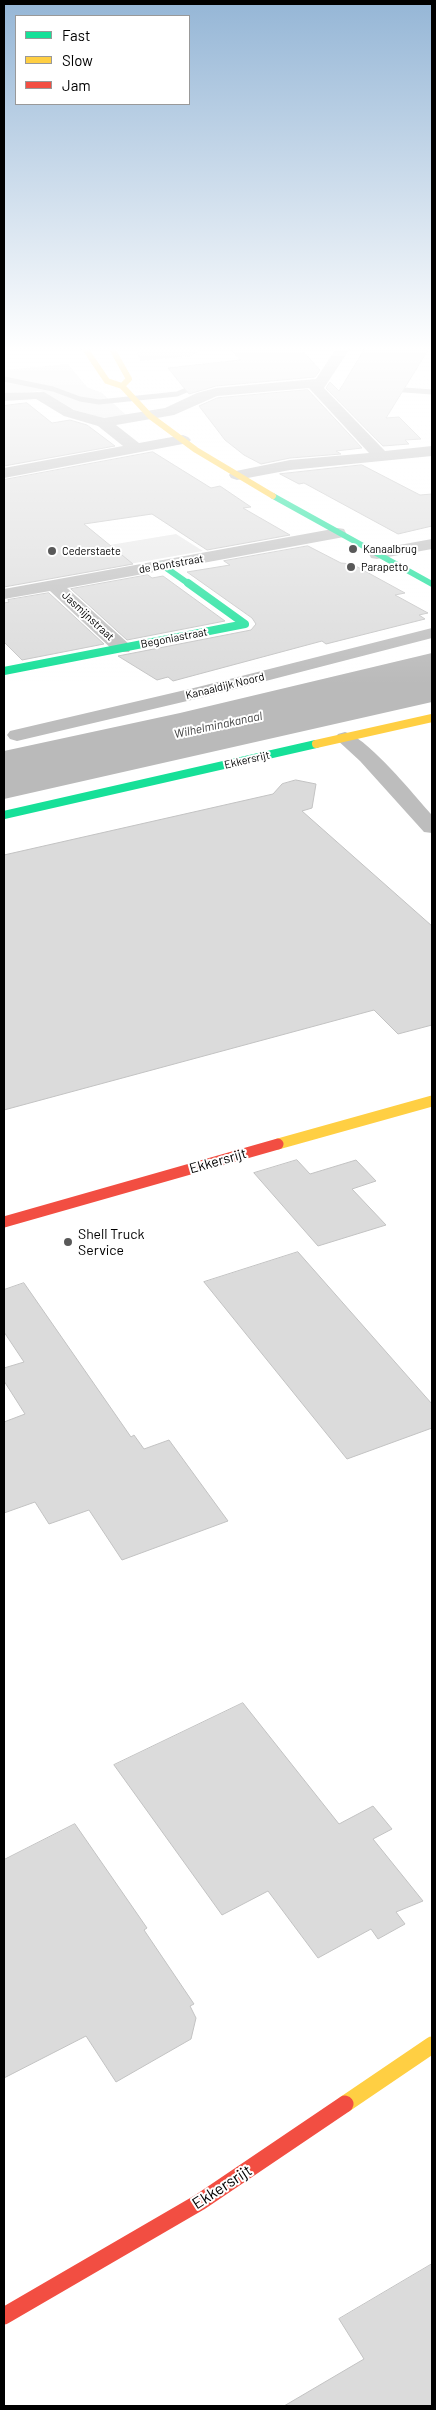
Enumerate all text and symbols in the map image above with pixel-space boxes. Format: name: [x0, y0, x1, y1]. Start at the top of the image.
legend: [15, 15, 190, 105]
text: Fast: [62, 26, 90, 44]
text: Slow: [62, 51, 93, 69]
text: Jam: [62, 76, 91, 94]
place label: Kanaalbrug: [363, 542, 417, 556]
marker: Kanaalbrug: [347, 543, 359, 555]
place label: Cederstaete: [62, 544, 121, 558]
marker: Cederstaete: [46, 545, 58, 557]
street label: de Bontstraat: [138, 552, 204, 576]
place label: Parapetto: [361, 560, 408, 574]
marker: Parapetto: [345, 561, 357, 573]
street label: Jasmijnstraat: [59, 589, 117, 643]
street label: Begoniastraat: [140, 625, 208, 651]
street label: Kanaaldijk Noord: [184, 670, 266, 702]
water label: Wilhelminakanaal: [173, 709, 263, 741]
street label: Ekkersrijt: [223, 748, 271, 772]
street label: Ekkersrijt: [187, 1145, 249, 1177]
place label: Shell Truck Service: [78, 1226, 144, 1258]
marker: Shell Truck Service: [62, 1236, 74, 1248]
street label: Ekkersrijt: [189, 2161, 255, 2213]

